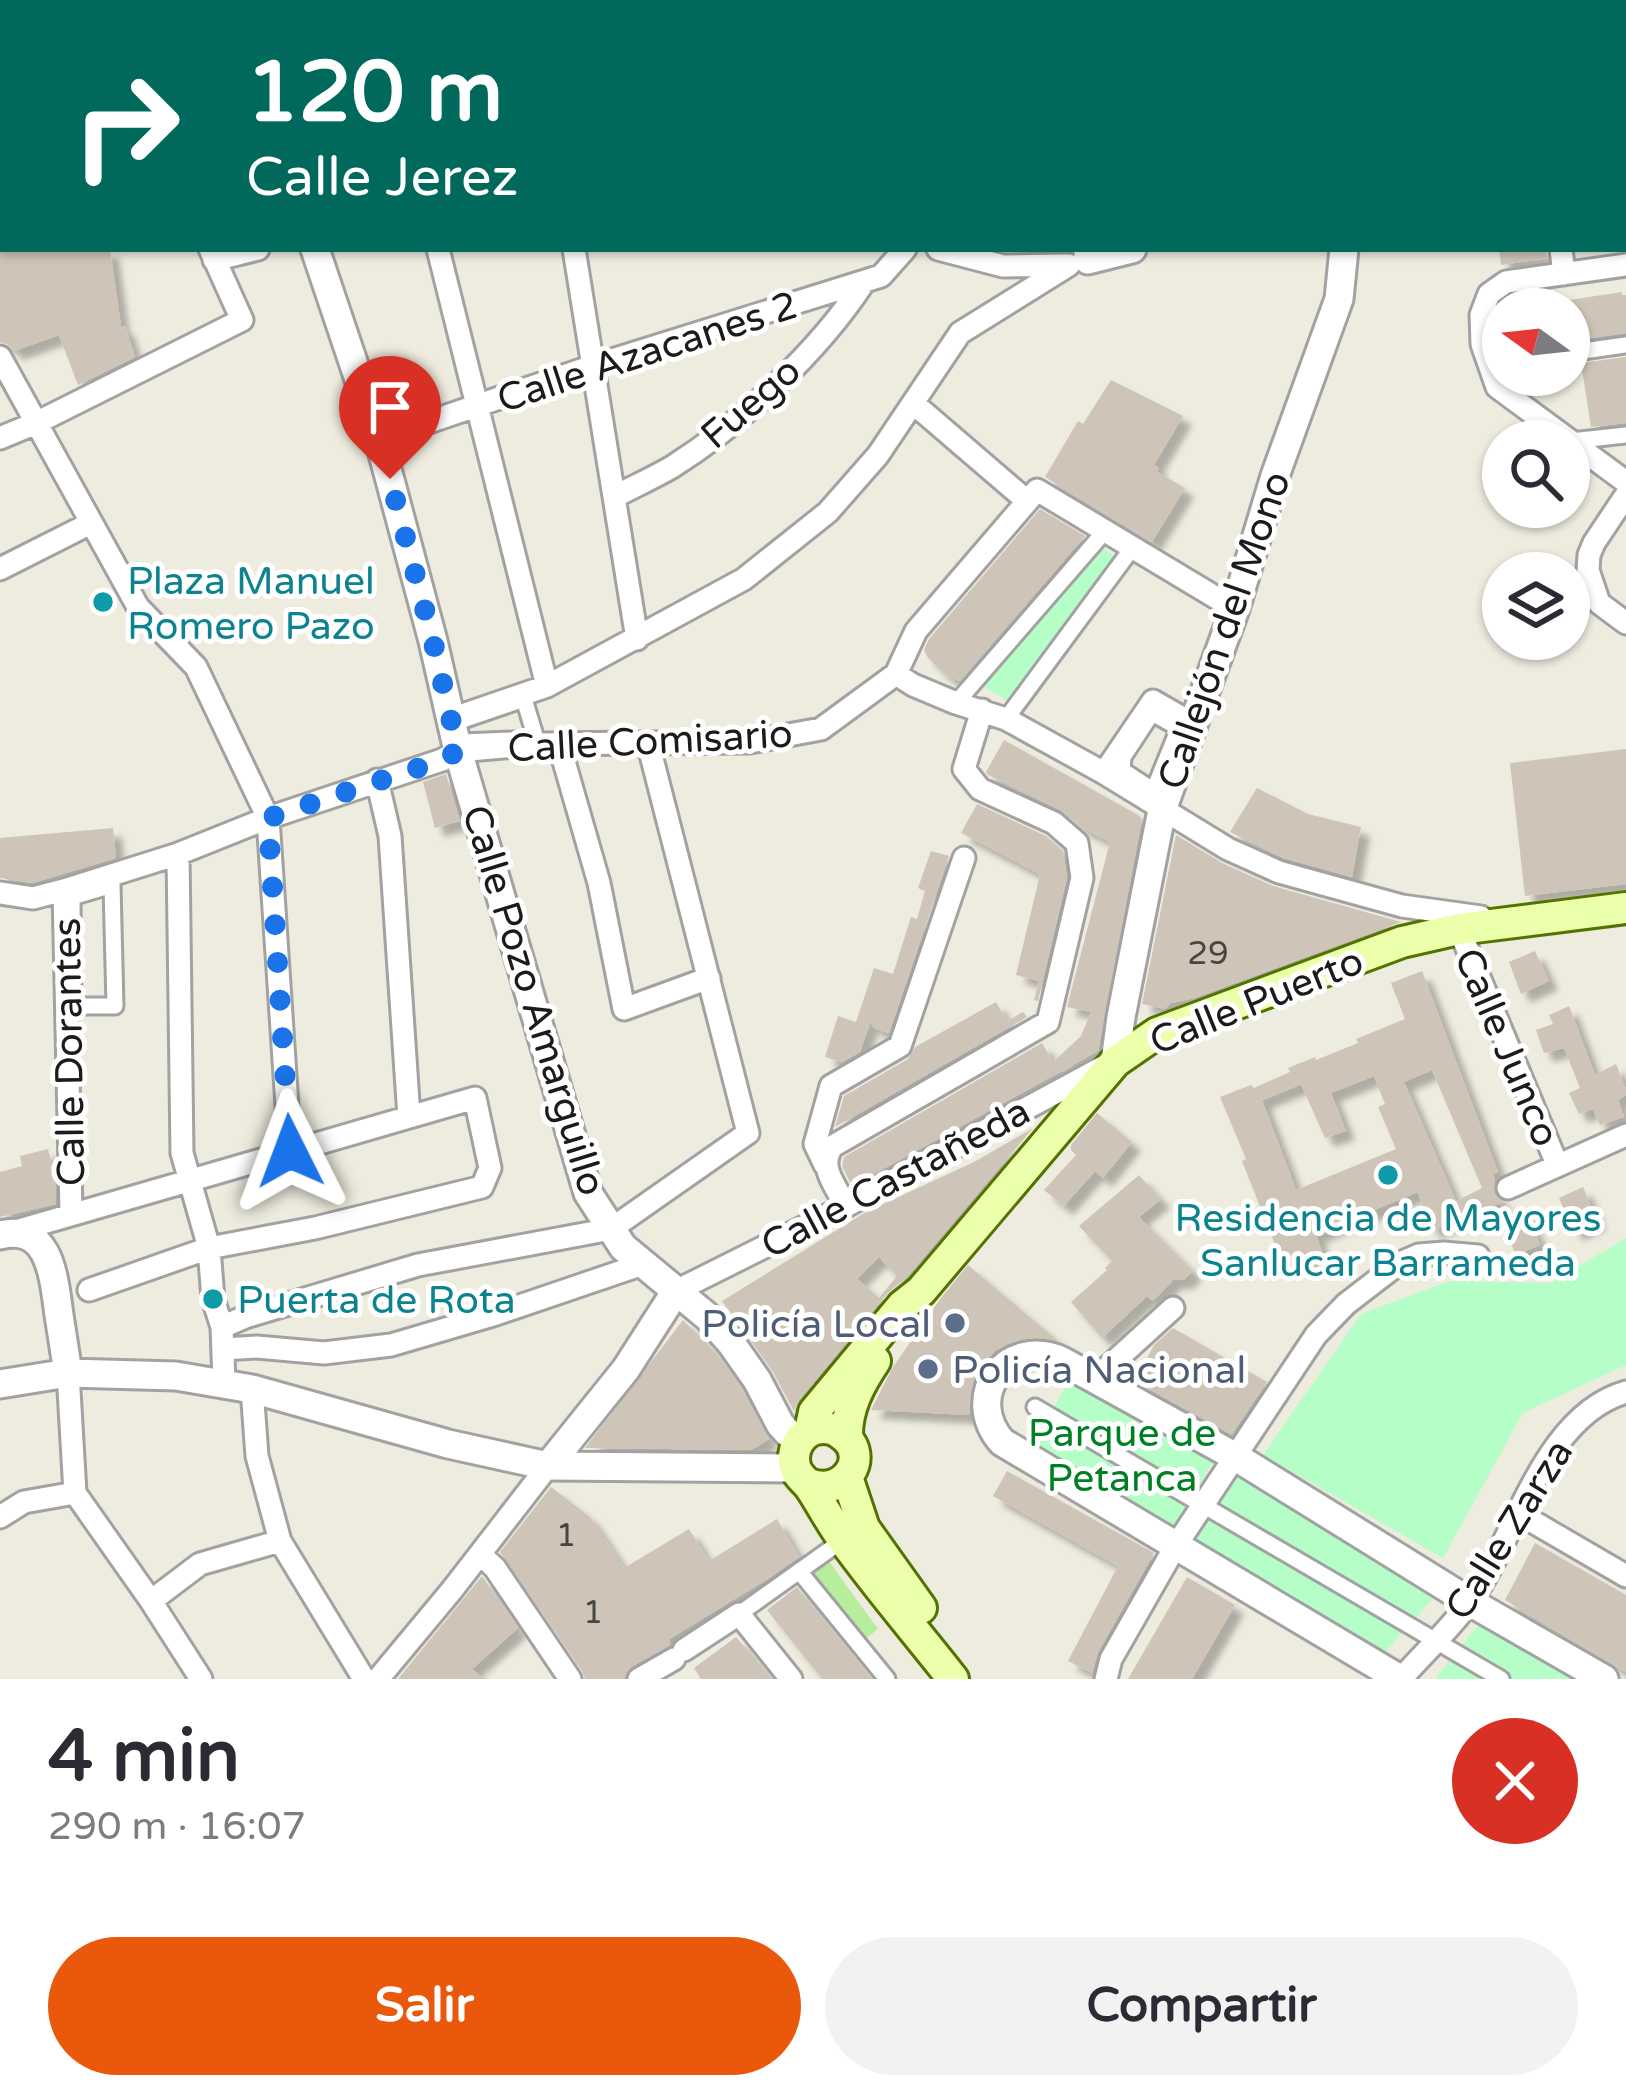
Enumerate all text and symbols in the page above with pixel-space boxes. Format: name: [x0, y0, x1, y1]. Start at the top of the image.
text: 120 m: [246, 43, 503, 144]
icon: right: [48, 48, 204, 204]
text: Calle Jerez: [246, 145, 518, 210]
street label: Calle Azacanes 2: [491, 282, 804, 423]
north arrow: [1482, 288, 1590, 396]
map controls: [1482, 288, 1590, 660]
street label: Fuego: [692, 347, 810, 459]
pin: [339, 356, 441, 479]
icon: arrive: [357, 374, 423, 440]
button: search: [1482, 420, 1590, 528]
street label: Callejón del Mono: [1148, 465, 1301, 796]
button: layers: [1482, 552, 1590, 660]
place label: Plaza Manuel Romero Pazo: [127, 558, 375, 650]
marker: Plaza Manuel Romero Pazo: [90, 589, 116, 615]
street label: Calle Comisario: [506, 711, 794, 772]
street label: Calle Pozo Amarguillo: [452, 800, 615, 1201]
street label: Calle Dorantes: [44, 917, 95, 1187]
house number: 29: [1187, 934, 1229, 973]
street label: Calle Puerto: [1143, 937, 1370, 1065]
street label: Calle Junco: [1444, 941, 1569, 1154]
position arrow: [227, 1088, 353, 1214]
street label: Calle Castañeda: [753, 1088, 1038, 1269]
marker: Residencia de Mayores Sanlucar Barrameda: [1375, 1162, 1401, 1188]
place label: Residencia de Mayores Sanlucar Barrameda: [1175, 1195, 1601, 1287]
place label: Puerta de Rota: [237, 1277, 516, 1324]
marker: Puerta de Rota: [200, 1286, 226, 1312]
place label: Policía Local: [701, 1301, 931, 1348]
marker: Policía Local: [942, 1310, 968, 1336]
place label: Policía Nacional: [952, 1347, 1246, 1394]
marker: Policía Nacional: [915, 1356, 941, 1382]
park label: Parque de Petanca: [1028, 1410, 1216, 1502]
street label: Calle Zarza: [1435, 1431, 1583, 1629]
house number: 1: [556, 1516, 576, 1555]
house number: 1: [583, 1593, 603, 1632]
text: 4 min: [48, 1714, 240, 1801]
button: close: [1452, 1718, 1578, 1844]
text: 290 m · 16:07: [48, 1803, 306, 1850]
button: Salir: [48, 1937, 801, 2075]
button: Compartir: [825, 1937, 1578, 2075]

